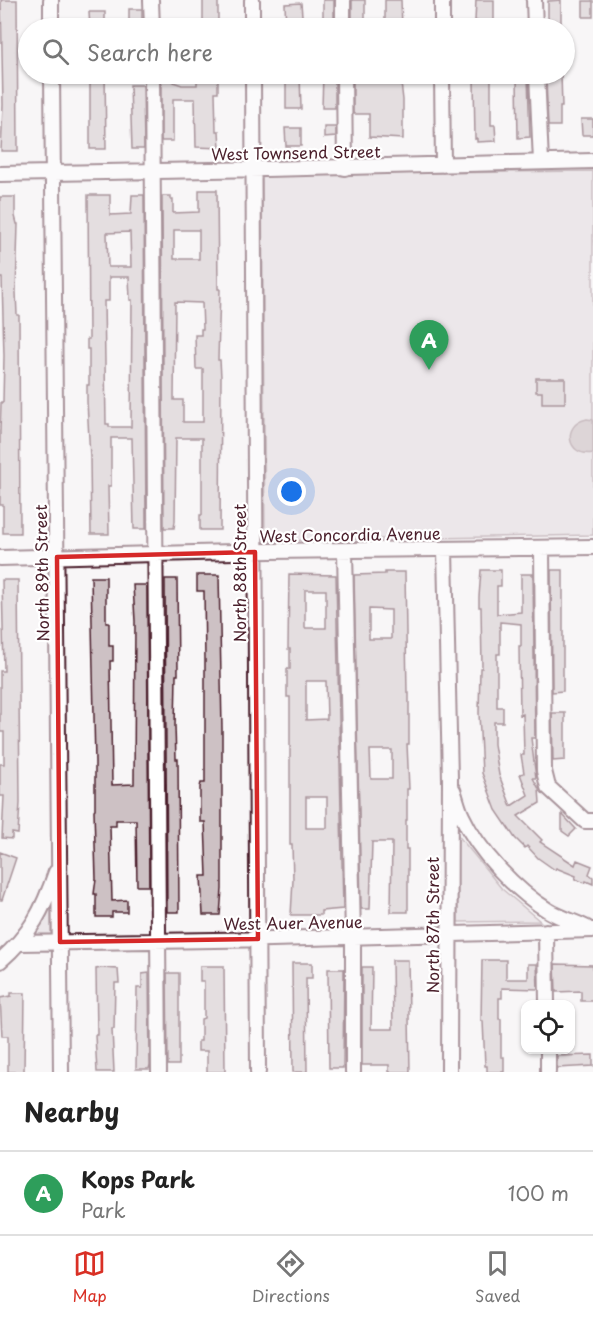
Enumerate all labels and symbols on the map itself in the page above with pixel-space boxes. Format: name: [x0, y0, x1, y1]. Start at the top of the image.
street label: West Townsend Street: [211, 139, 381, 165]
pin: A: [410, 320, 448, 370]
your location: [277, 477, 306, 506]
street label: North 88th Street: [227, 503, 251, 642]
street label: North 89th Street: [28, 504, 54, 642]
street label: West Concordia Avenue: [259, 520, 441, 548]
street label: North 87th Street: [420, 856, 444, 993]
street label: West Auer Avenue: [223, 909, 363, 935]

